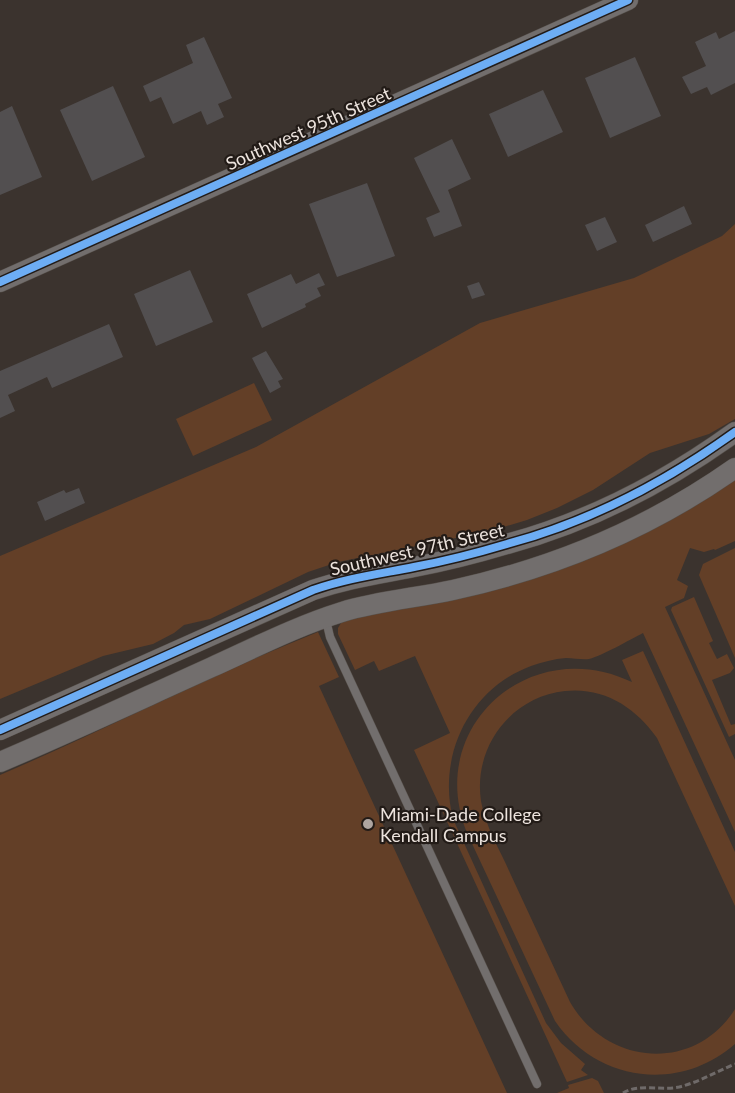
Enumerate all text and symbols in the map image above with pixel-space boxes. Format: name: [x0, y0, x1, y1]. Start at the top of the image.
street label: Southwest 95th Street: [222, 82, 394, 174]
street label: Southwest 97th Street: [328, 518, 507, 580]
place label: Miami-Dade College Kendall Campus: [380, 803, 541, 846]
marker: Miami-Dade College Kendall Campus: [361, 817, 375, 831]

